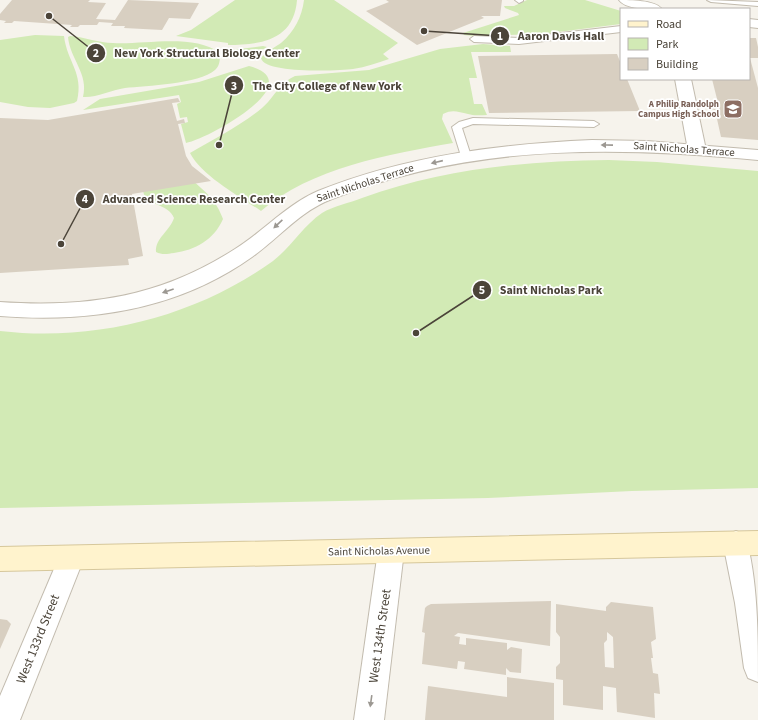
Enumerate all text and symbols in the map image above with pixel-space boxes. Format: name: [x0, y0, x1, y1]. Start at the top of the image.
legend: [620, 8, 750, 80]
text: Road: [656, 16, 682, 33]
callout: Aaron Davis Hall: [490, 24, 612, 48]
text: 1: [497, 28, 503, 45]
text: Aaron Davis Hall: [517, 28, 605, 45]
text: Park: [656, 36, 678, 53]
callout: New York Structural Biology Center: [86, 41, 308, 65]
text: 2: [93, 45, 99, 62]
text: New York Structural Biology Center: [114, 45, 300, 62]
text: Building: [656, 56, 698, 73]
callout: The City College of New York: [224, 73, 410, 97]
text: 3: [231, 78, 237, 95]
text: The City College of New York: [252, 78, 402, 95]
place label: A Philip Randolph Campus High School: [638, 98, 719, 121]
school or university icon: A Philip Randolph Campus High School: [722, 98, 744, 120]
street label: Saint Nicholas Terrace: [633, 138, 736, 160]
one-way arrow: [601, 141, 613, 148]
one-way arrow: [431, 159, 443, 165]
street label: Saint Nicholas Terrace: [314, 160, 416, 206]
callout: Advanced Science Research Center: [75, 187, 293, 211]
text: 4: [82, 191, 89, 208]
text: Advanced Science Research Center: [102, 191, 285, 208]
one-way arrow: [274, 219, 283, 228]
callout: Saint Nicholas Park: [472, 278, 610, 302]
text: 5: [479, 282, 485, 299]
text: Saint Nicholas Park: [500, 282, 603, 299]
one-way arrow: [162, 288, 174, 294]
street label: Saint Nicholas Avenue: [328, 543, 431, 559]
street label: West 134th Street: [364, 587, 396, 684]
street label: West 133rd Street: [12, 591, 64, 686]
one-way arrow: [368, 695, 374, 707]

